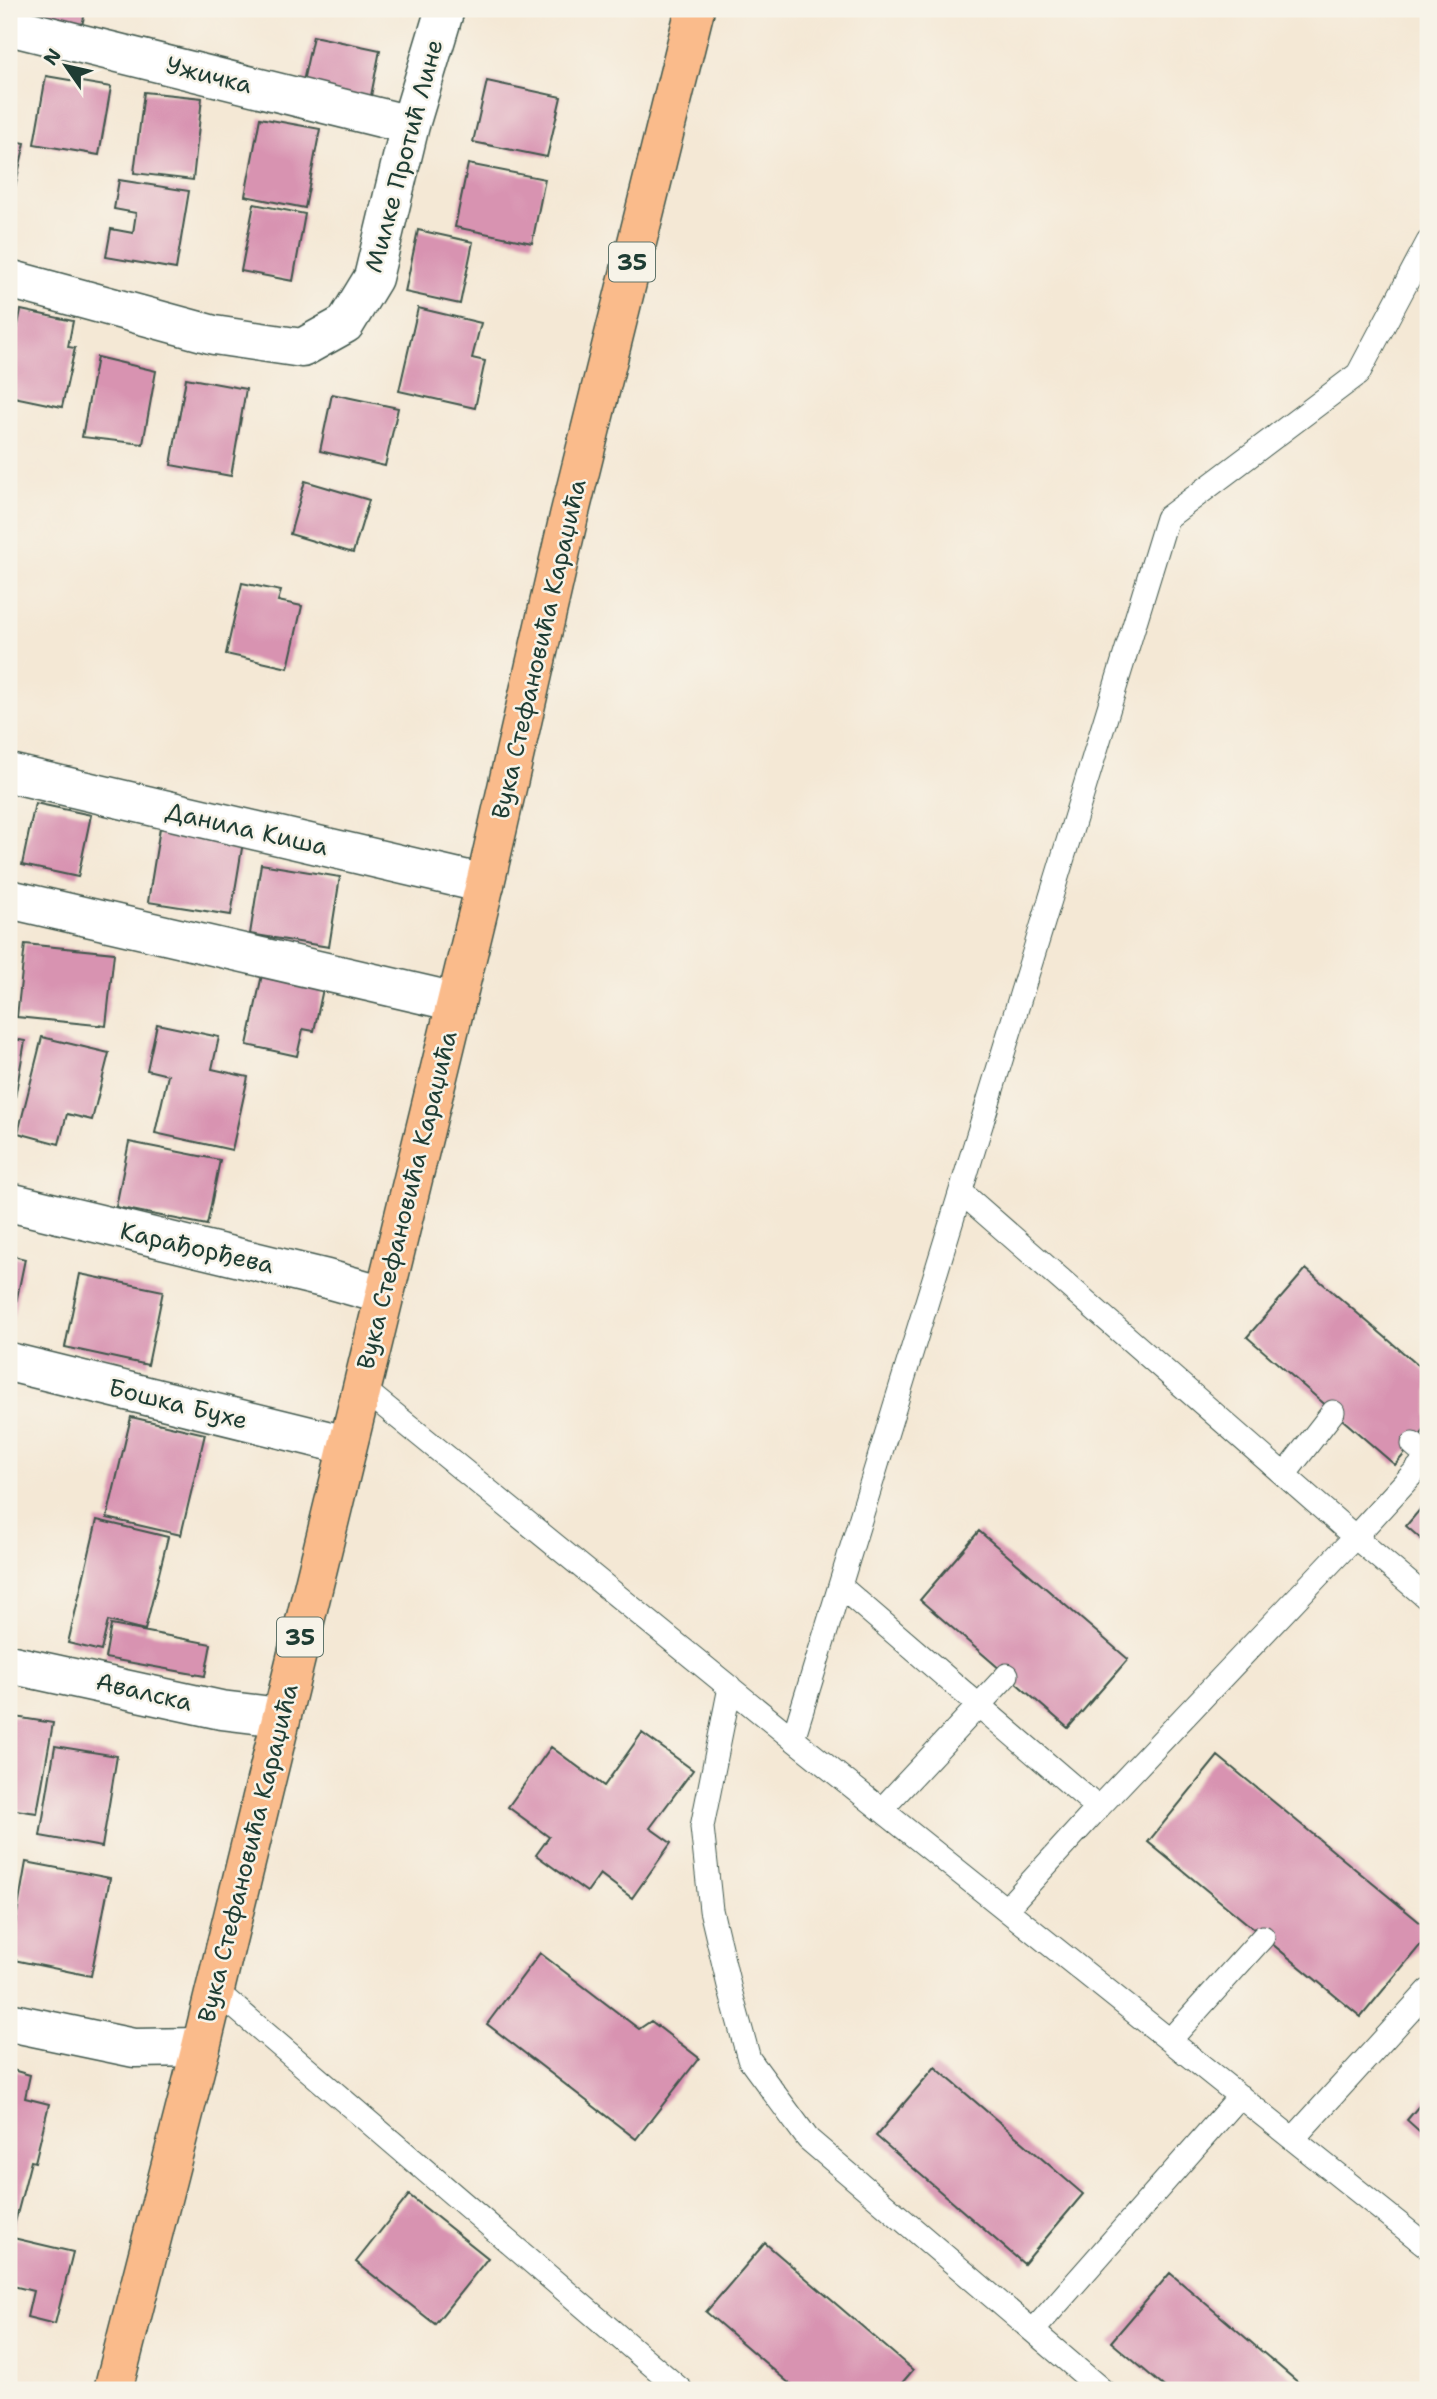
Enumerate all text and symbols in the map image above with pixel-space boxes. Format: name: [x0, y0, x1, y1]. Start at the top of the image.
north arrow: [32, 32, 102, 102]
street label: Милке Протић Лине: [358, 36, 450, 276]
text: N: [38, 44, 67, 70]
street label: Ужичка: [163, 49, 255, 101]
road number: 35: [609, 243, 655, 282]
street label: Вука Стефановића Караџића: [484, 476, 594, 822]
street label: Данила Киша: [163, 795, 331, 863]
street label: Вука Стефановића Караџића: [349, 1027, 465, 1373]
street label: Карађорђева: [117, 1215, 277, 1281]
street label: Бошка Бухе: [105, 1371, 251, 1437]
road number: 35: [277, 1618, 323, 1656]
street label: Авалска: [93, 1665, 195, 1719]
street label: Вука Стефановића Караџића: [190, 1680, 306, 2026]

